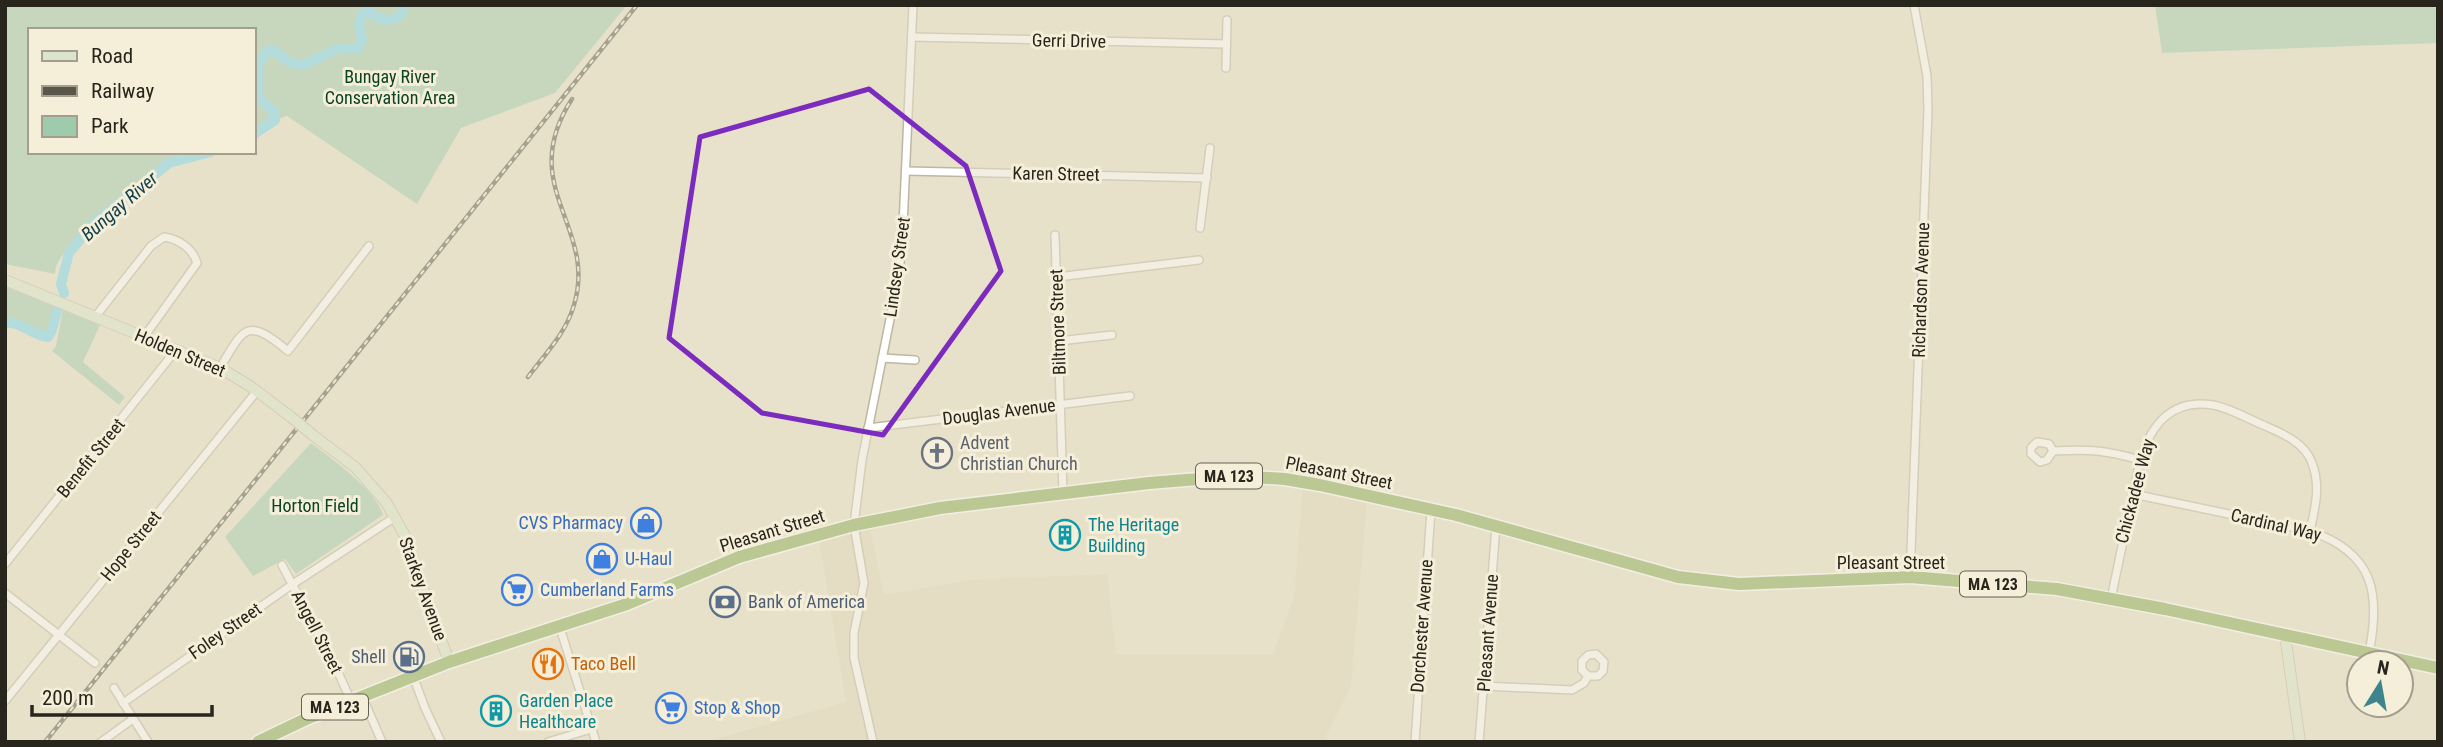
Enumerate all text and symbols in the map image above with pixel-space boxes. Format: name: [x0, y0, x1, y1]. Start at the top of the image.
legend: [28, 28, 256, 154]
street label: Gerri Drive: [1032, 29, 1106, 52]
text: Road: [91, 44, 133, 68]
park label: Bungay River Conservation Area: [325, 66, 455, 108]
text: Railway: [91, 79, 154, 103]
text: Park: [91, 114, 129, 138]
street label: Karen Street: [1012, 162, 1100, 185]
water label: Bungay River: [76, 167, 163, 246]
street label: Lindsey Street: [879, 216, 914, 318]
street label: Richardson Avenue: [1908, 222, 1933, 358]
street label: Biltmore Street: [1045, 269, 1070, 375]
street label: Holden Street: [132, 324, 229, 381]
street label: Douglas Avenue: [941, 394, 1057, 429]
street label: Benefit Street: [52, 414, 129, 502]
place label: Advent Christian Church: [960, 432, 1078, 474]
church icon: Advent Christian Church: [920, 436, 954, 470]
street label: Chickadee Way: [2110, 436, 2159, 545]
street label: Pleasant Street: [1284, 452, 1394, 493]
road number: MA 123: [1196, 463, 1262, 489]
park label: Horton Field: [271, 495, 359, 516]
street label: Cardinal Way: [2229, 504, 2324, 545]
street label: Pleasant Street: [717, 505, 827, 556]
shop icon: CVS Pharmacy: [629, 506, 663, 540]
street label: Hope Street: [96, 507, 165, 585]
place label: CVS Pharmacy: [518, 512, 623, 533]
place label: The Heritage Building: [1088, 514, 1179, 556]
building icon: The Heritage Building: [1048, 518, 1082, 552]
street label: Starkey Avenue: [395, 534, 452, 643]
shop icon: U-Haul: [585, 542, 619, 576]
place label: U-Haul: [625, 548, 672, 569]
street label: Pleasant Street: [1837, 552, 1945, 573]
street label: Dorchester Avenue: [1406, 559, 1437, 693]
road number: MA 123: [1960, 572, 2026, 596]
supermarket icon: Cumberland Farms: [500, 573, 534, 607]
street label: Pleasant Avenue: [1473, 573, 1502, 693]
place label: Cumberland Farms: [540, 579, 674, 600]
bank icon: Bank of America: [708, 585, 742, 619]
street label: Angell Street: [287, 586, 347, 677]
place label: Bank of America: [748, 591, 865, 612]
street label: Foley Street: [184, 598, 265, 663]
fuel station icon: Shell: [392, 640, 426, 674]
place label: Shell: [351, 646, 386, 667]
restaurant icon: Taco Bell: [531, 647, 565, 681]
north arrow: [2345, 649, 2415, 719]
place label: Taco Bell: [571, 653, 636, 674]
text: N: [2375, 655, 2391, 680]
scale bar: [32, 674, 212, 718]
text: 200 m: [42, 686, 94, 710]
place label: Garden Place Healthcare: [519, 690, 613, 732]
supermarket icon: Stop & Shop: [654, 691, 688, 725]
road number: MA 123: [302, 694, 368, 720]
building icon: Garden Place Healthcare: [479, 694, 513, 728]
place label: Stop & Shop: [694, 697, 781, 718]

